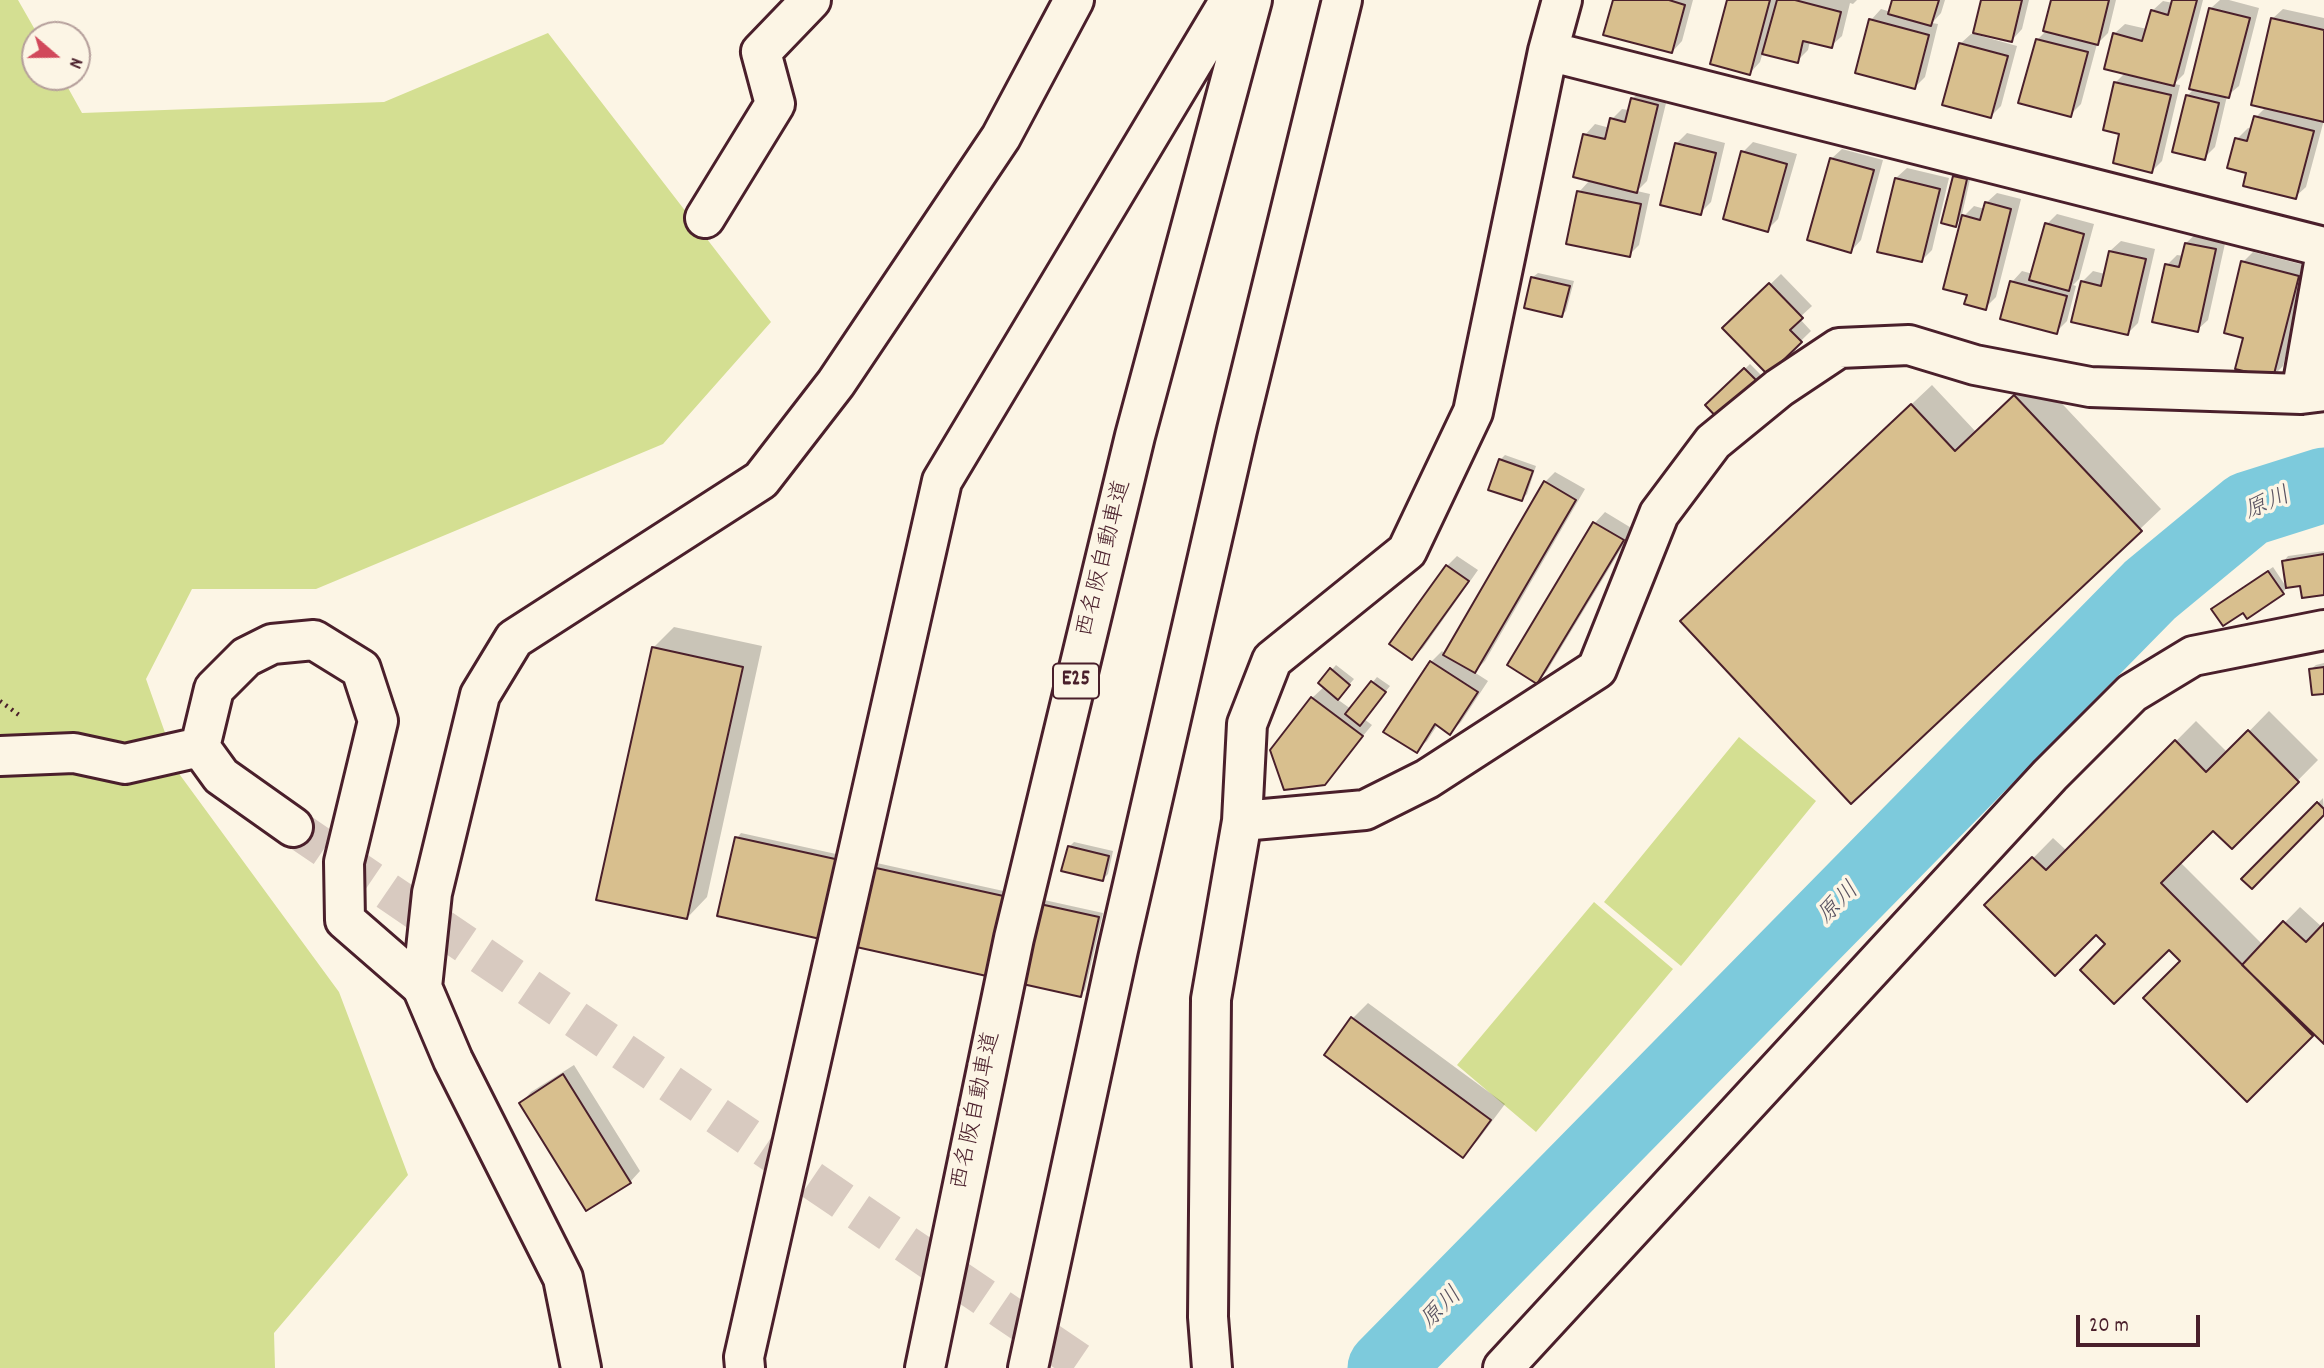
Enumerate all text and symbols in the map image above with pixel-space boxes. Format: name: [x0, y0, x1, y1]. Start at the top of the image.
north arrow: [21, 21, 91, 91]
text: N: [60, 54, 89, 72]
street label: 西名阪自動車道: [1073, 478, 1139, 640]
water label: 原川: [2240, 483, 2296, 529]
road number: E25: [1053, 664, 1099, 698]
water label: 原川: [1813, 878, 1867, 932]
street label: 西名阪自動車道: [948, 1029, 1008, 1193]
water label: 原川: [1416, 1283, 1470, 1337]
scale bar: [2079, 1302, 2203, 1346]
text: 20 m: [2089, 1312, 2129, 1342]

